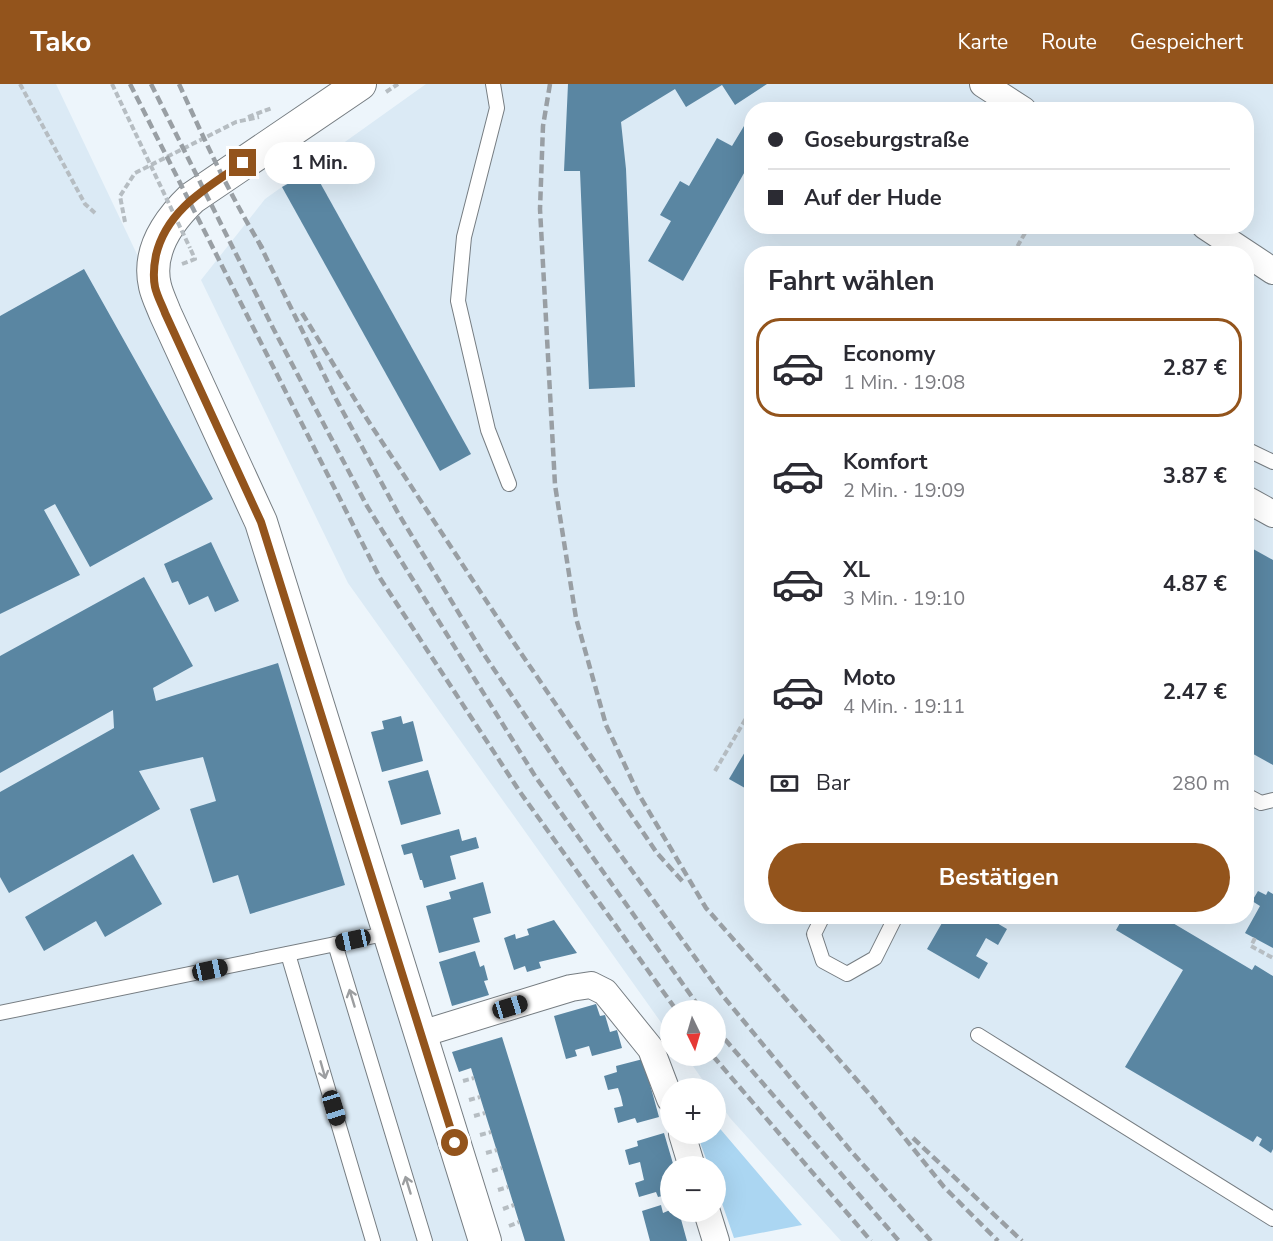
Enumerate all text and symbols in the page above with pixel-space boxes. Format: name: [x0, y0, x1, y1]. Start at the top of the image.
text: Tako: [30, 23, 91, 61]
text: Karte: [958, 28, 1008, 56]
text: Route: [1041, 28, 1097, 56]
text: Gespeichert: [1130, 28, 1243, 56]
text: Goseburgstraße: [804, 125, 969, 155]
callout: 1 Min.: [264, 142, 375, 184]
route end: [229, 149, 256, 176]
text: 1 Min.: [291, 149, 348, 176]
text: Auf der Hude: [804, 183, 942, 213]
text: Fahrt wählen: [768, 263, 934, 300]
text: Economy: [843, 339, 935, 369]
icon: car: [771, 341, 825, 395]
text: 2.87 €: [1163, 353, 1227, 383]
text: 1 Min. · 19:08: [843, 369, 965, 396]
text: Komfort: [843, 447, 927, 477]
icon: car: [771, 449, 825, 503]
text: 3.87 €: [1163, 461, 1227, 491]
text: 2 Min. · 19:09: [843, 477, 965, 504]
text: XL: [843, 555, 870, 585]
icon: car: [771, 557, 825, 611]
text: 4.87 €: [1163, 569, 1227, 599]
text: 3 Min. · 19:10: [843, 585, 965, 612]
text: Moto: [843, 663, 896, 693]
icon: car: [771, 665, 825, 719]
text: 2.47 €: [1163, 677, 1227, 707]
text: 4 Min. · 19:11: [843, 693, 965, 720]
icon: cash: [768, 767, 801, 800]
text: Bar: [816, 768, 850, 798]
text: 280 m: [1172, 770, 1230, 797]
button: Bestätigen: [768, 843, 1230, 912]
car: [334, 927, 372, 953]
car: [191, 957, 229, 983]
one-way arrow: [346, 989, 357, 1008]
car: [490, 993, 530, 1021]
north arrow: [660, 1000, 726, 1066]
map controls: [660, 1000, 726, 1222]
one-way arrow: [318, 1060, 329, 1079]
button: +: [660, 1078, 726, 1144]
car: [320, 1088, 348, 1128]
route start: [441, 1129, 468, 1156]
button: −: [660, 1156, 726, 1222]
one-way arrow: [402, 1176, 413, 1195]

